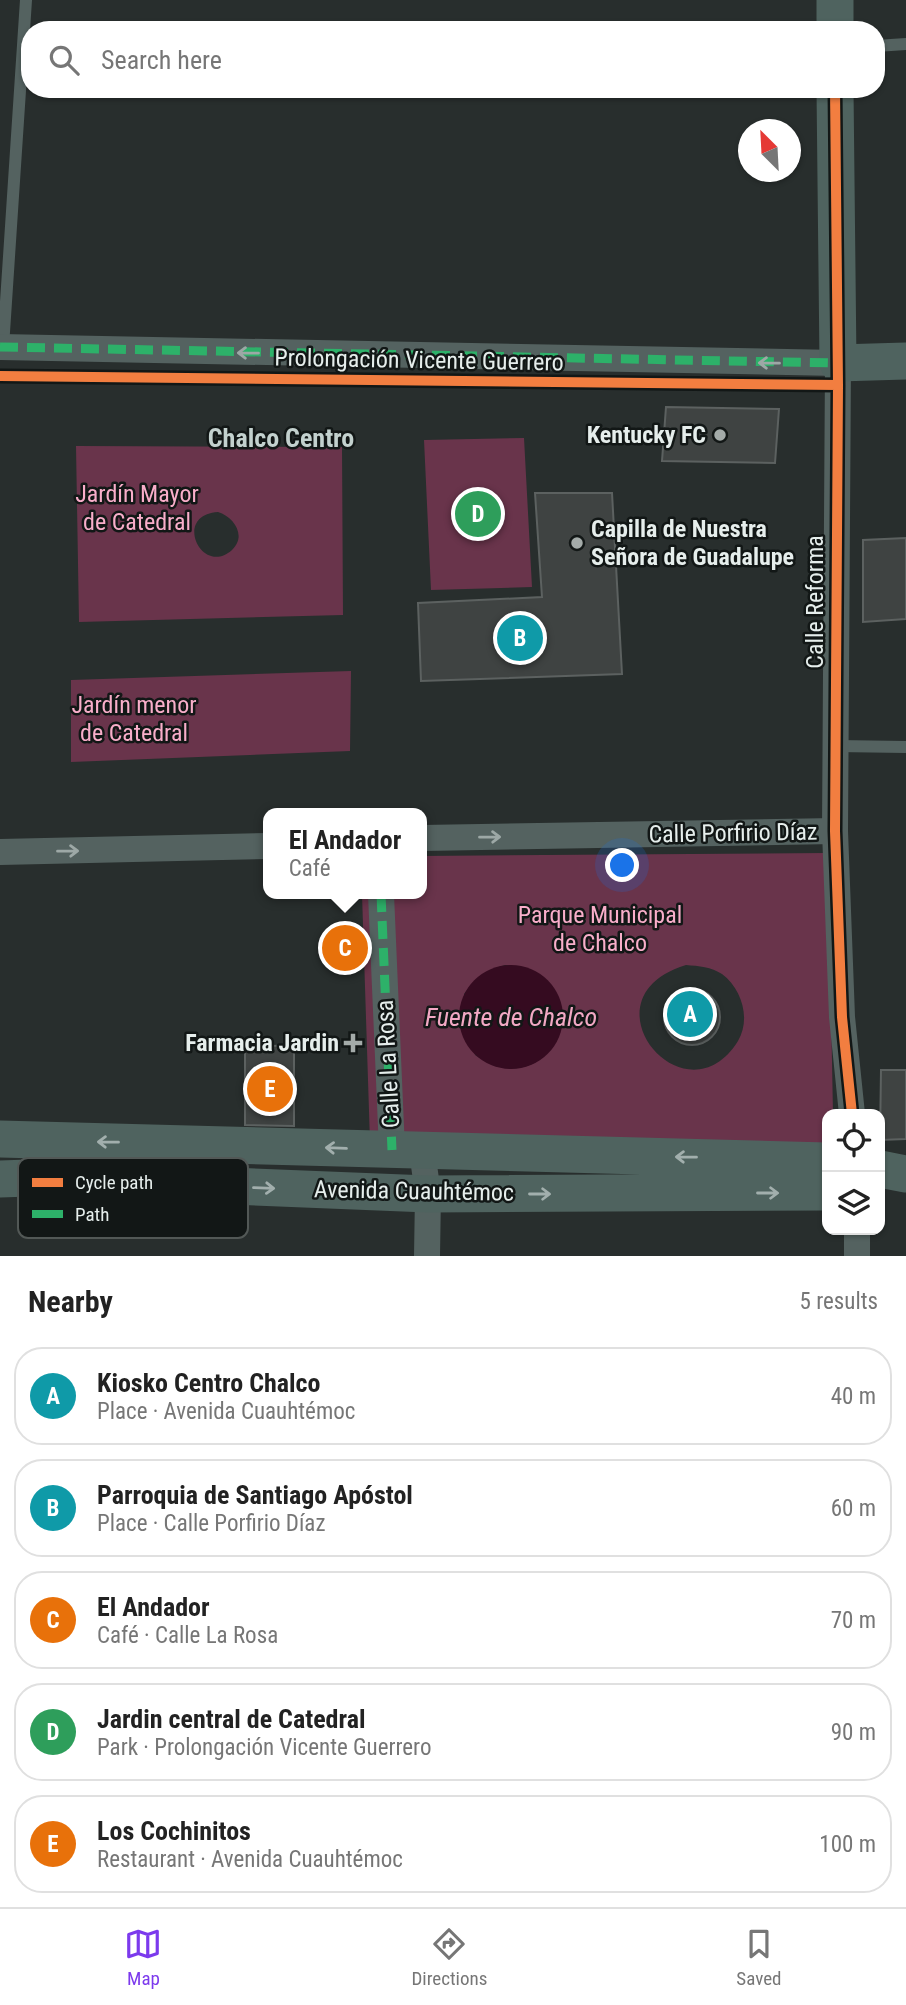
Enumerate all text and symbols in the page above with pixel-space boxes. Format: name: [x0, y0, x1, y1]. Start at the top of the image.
search box: [21, 21, 885, 98]
icon: search: [45, 41, 83, 79]
text: Search here: [101, 45, 222, 75]
north arrow: [738, 119, 801, 182]
street label: Prolongación Vicente Guerrero: [274, 343, 564, 377]
one-way arrow: [237, 346, 260, 359]
one-way arrow: [758, 356, 781, 370]
place label: Kentucky FC: [587, 421, 706, 449]
district label: Chalco Centro: [208, 423, 354, 453]
marker: Kentucky FC: [712, 427, 728, 443]
park label: Jardín Mayor de Catedral: [75, 480, 199, 536]
pin: D: [455, 488, 501, 540]
place label: Capilla de Nuestra Señora de Guadalupe: [591, 515, 794, 571]
marker: Capilla de Nuestra Señora de Guadalupe: [569, 535, 585, 551]
street label: Calle Reforma: [801, 535, 829, 669]
pin: B: [497, 612, 543, 664]
park label: Jardín menor de Catedral: [71, 691, 197, 747]
popup: [263, 808, 427, 899]
street label: Calle Porfirio Díaz: [648, 818, 818, 848]
text: El Andador: [289, 825, 401, 855]
one-way arrow: [478, 830, 501, 844]
one-way arrow: [56, 844, 79, 858]
your location: [605, 848, 639, 882]
text: Café: [289, 855, 331, 882]
park label: Parque Municipal de Chalco: [518, 901, 682, 957]
pin: C: [322, 922, 368, 974]
pin: A: [667, 988, 713, 1040]
street label: Calle La Rosa: [371, 999, 405, 1129]
water label: Fuente de Chalco: [425, 1002, 597, 1032]
place label: Farmacia Jardin: [185, 1029, 339, 1057]
marker: Farmacia Jardin: [345, 1035, 361, 1051]
pin: E: [247, 1063, 293, 1115]
map controls: [822, 1109, 885, 1235]
button: locate: [822, 1109, 885, 1172]
one-way arrow: [97, 1135, 120, 1149]
one-way arrow: [324, 1141, 347, 1155]
one-way arrow: [674, 1150, 697, 1164]
legend: [18, 1158, 248, 1238]
text: Cycle path: [75, 1171, 153, 1194]
button: layers: [822, 1172, 885, 1235]
street label: Avenida Cuauhtémoc: [314, 1175, 514, 1207]
one-way arrow: [252, 1181, 275, 1194]
one-way arrow: [756, 1186, 779, 1200]
one-way arrow: [529, 1187, 552, 1201]
text: Path: [75, 1203, 109, 1226]
text: Nearby: [28, 1284, 113, 1319]
text: 5 results: [800, 1288, 878, 1315]
text: Kiosko Centro Chalco: [97, 1368, 320, 1398]
text: A: [46, 1383, 60, 1410]
text: 40 m: [831, 1383, 876, 1410]
text: Place · Avenida Cuauhtémoc: [97, 1398, 355, 1425]
text: Parroquia de Santiago Apóstol: [97, 1480, 413, 1510]
text: B: [47, 1495, 59, 1522]
text: 60 m: [831, 1495, 876, 1522]
text: Place · Calle Porfirio Díaz: [97, 1510, 325, 1537]
text: El Andador: [97, 1592, 210, 1622]
text: C: [46, 1607, 60, 1634]
text: 70 m: [831, 1607, 876, 1634]
text: Café · Calle La Rosa: [97, 1622, 278, 1649]
text: Jardin central de Catedral: [97, 1704, 366, 1734]
text: D: [47, 1719, 60, 1746]
text: 90 m: [831, 1719, 876, 1746]
text: Park · Prolongación Vicente Guerrero: [97, 1734, 431, 1761]
text: Los Cochinitos: [97, 1816, 251, 1846]
text: E: [47, 1831, 59, 1858]
text: 100 m: [819, 1831, 876, 1858]
text: Restaurant · Avenida Cuauhtémoc: [97, 1846, 403, 1873]
tab: Map: [124, 1925, 162, 1990]
tab: Directions: [411, 1925, 487, 1990]
tab: Saved: [736, 1925, 782, 1990]

